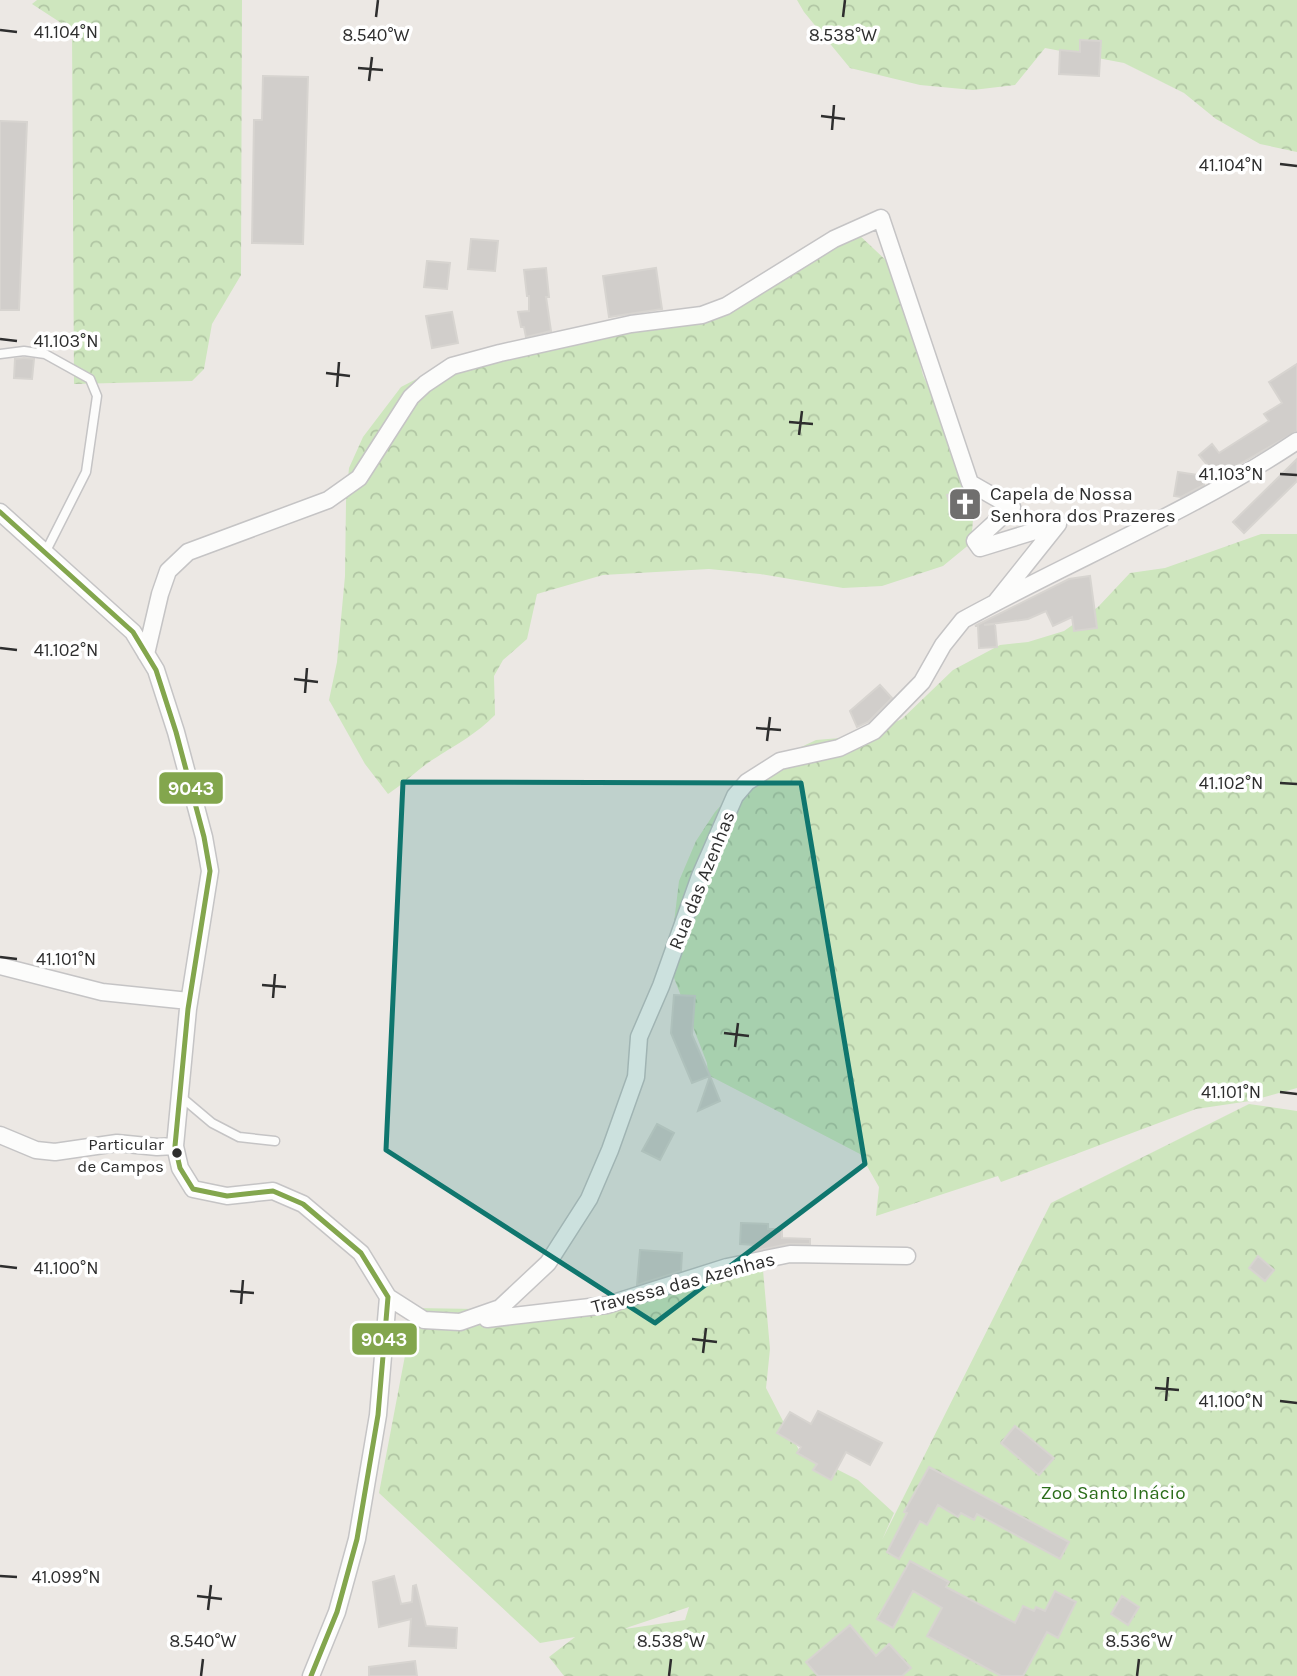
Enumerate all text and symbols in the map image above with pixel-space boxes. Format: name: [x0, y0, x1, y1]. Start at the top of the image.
text: 41.104°N: [34, 21, 98, 43]
text: 8.540°W: [342, 24, 410, 46]
text: 8.538°W: [809, 24, 877, 46]
text: 41.104°N: [1199, 154, 1263, 176]
text: 41.103°N: [34, 330, 98, 352]
text: 41.103°N: [1199, 463, 1263, 485]
place label: Capela de Nossa Senhora dos Prazeres: [990, 483, 1176, 527]
church icon: Capela de Nossa Senhora dos Prazeres: [946, 485, 984, 523]
text: 41.102°N: [34, 639, 98, 661]
line badge: 9043: [158, 771, 224, 805]
text: 41.102°N: [1199, 772, 1263, 794]
text: 9043: [168, 778, 214, 800]
street label: Rua das Azenhas: [664, 808, 740, 953]
text: 41.101°N: [36, 948, 96, 970]
text: 41.101°N: [1201, 1081, 1261, 1103]
place label: Particular de Campos: [77, 1134, 165, 1176]
marker: Particular de Campos: [170, 1146, 184, 1160]
street label: Travessa das Azenhas: [589, 1248, 777, 1318]
text: 41.100°N: [34, 1257, 98, 1279]
line badge: 9043: [351, 1322, 418, 1356]
text: 9043: [361, 1329, 407, 1351]
text: 41.100°N: [1199, 1390, 1263, 1412]
park label: Zoo Santo Inácio: [1040, 1482, 1186, 1504]
text: 41.099°N: [31, 1566, 101, 1588]
text: 8.540°W: [169, 1630, 237, 1652]
text: 8.538°W: [637, 1630, 705, 1652]
text: 8.536°W: [1105, 1630, 1173, 1652]

